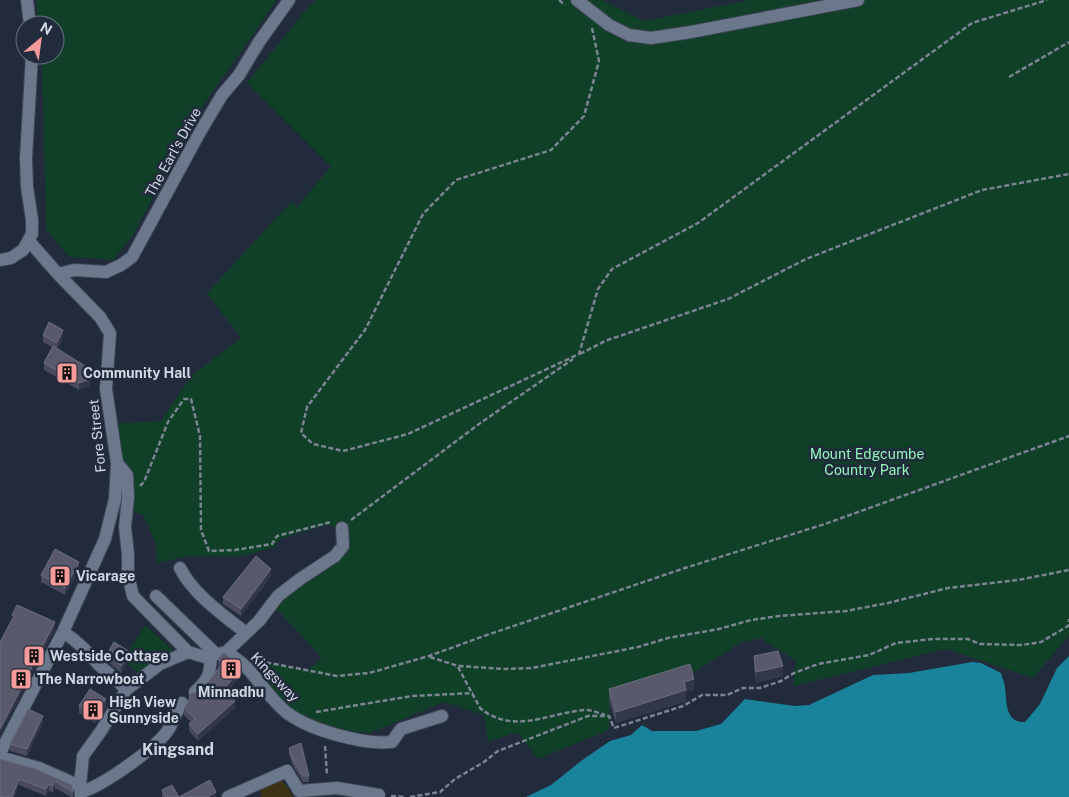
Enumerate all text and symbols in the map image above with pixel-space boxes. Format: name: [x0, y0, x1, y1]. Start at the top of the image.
north arrow: [15, 15, 65, 65]
text: N: [38, 19, 55, 38]
street label: The Earl's Drive: [142, 105, 204, 199]
building icon: Community Hall: [55, 361, 79, 385]
place label: Community Hall: [83, 365, 191, 381]
street label: Fore Street: [85, 399, 109, 473]
park label: Mount Edgcumbe Country Park: [810, 446, 924, 478]
building icon: Vicarage: [48, 564, 72, 588]
place label: Vicarage: [76, 568, 135, 584]
building icon: Westside Cottage: [22, 644, 46, 668]
place label: Westside Cottage: [50, 648, 168, 664]
street label: Kingsway: [248, 649, 303, 705]
building icon: Minnadhu: [219, 657, 243, 681]
building icon: The Narrowboat: [9, 667, 33, 691]
place label: The Narrowboat: [37, 671, 145, 687]
place label: Minnadhu: [198, 684, 264, 700]
place label: High View Sunnyside: [109, 694, 179, 726]
building icon: High View Sunnyside: [81, 698, 105, 722]
district label: Kingsand: [142, 740, 214, 759]

